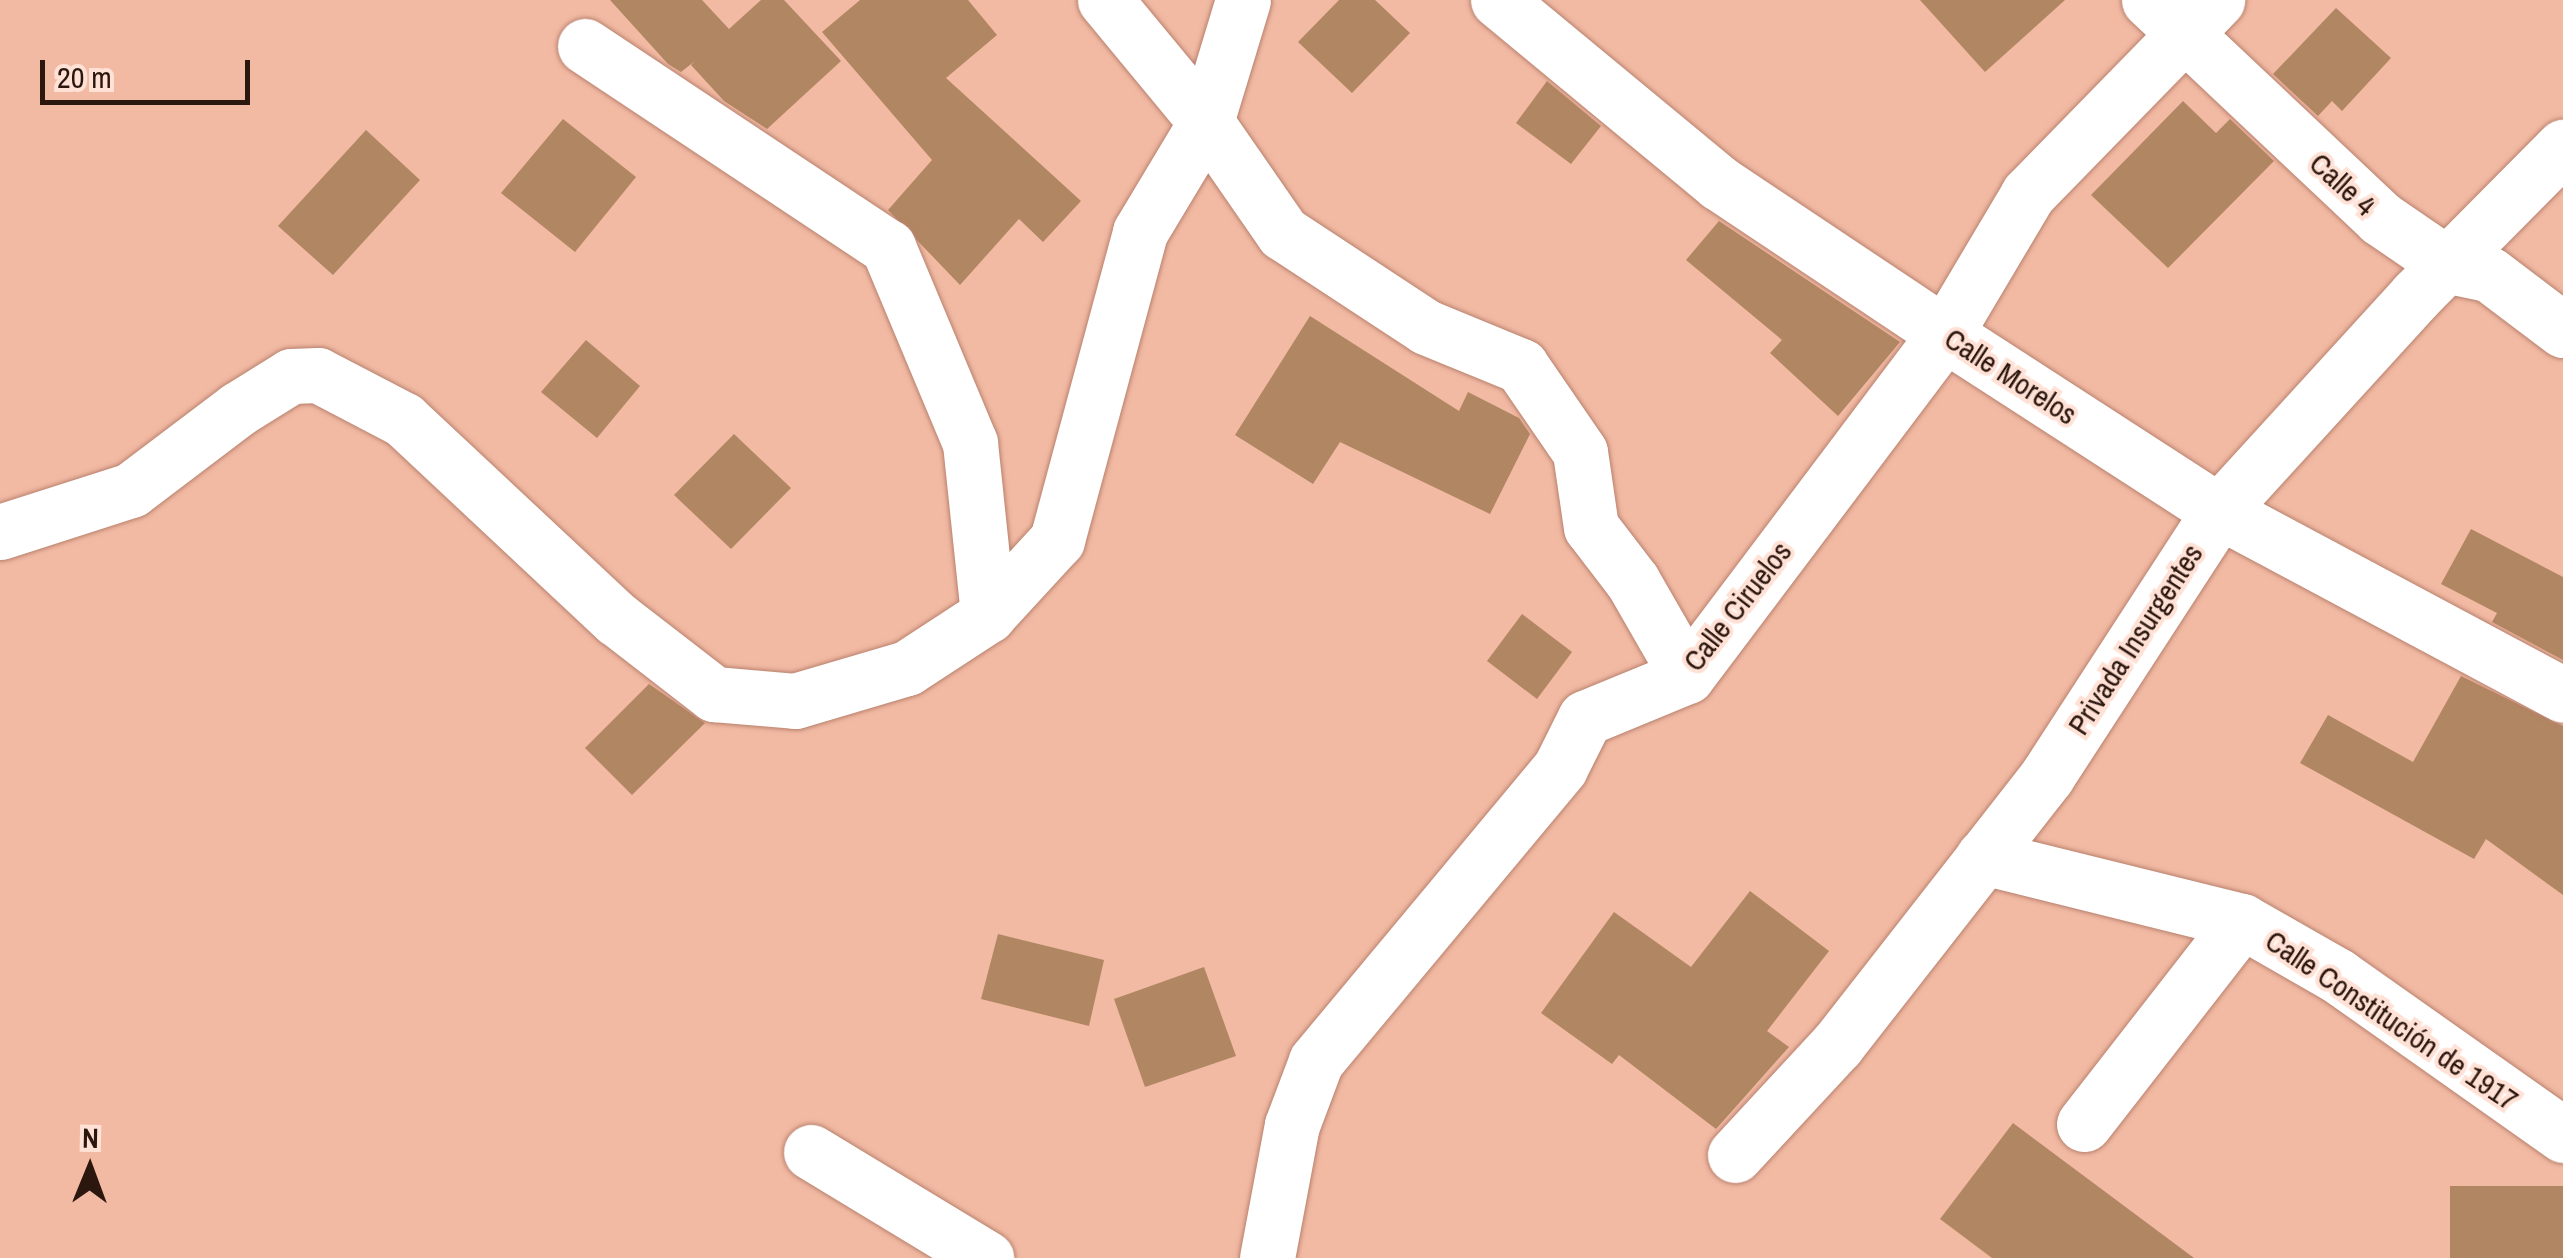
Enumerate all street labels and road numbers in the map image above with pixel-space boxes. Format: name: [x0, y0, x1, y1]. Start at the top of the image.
street label: Calle 4: [2303, 145, 2383, 223]
street label: Calle Morelos: [1938, 320, 2084, 432]
street label: Calle Ciruelos: [1675, 534, 1799, 678]
street label: Privada Insurgentes: [2060, 537, 2210, 741]
street label: Calle Constitución de 1917: [2259, 922, 2525, 1118]

